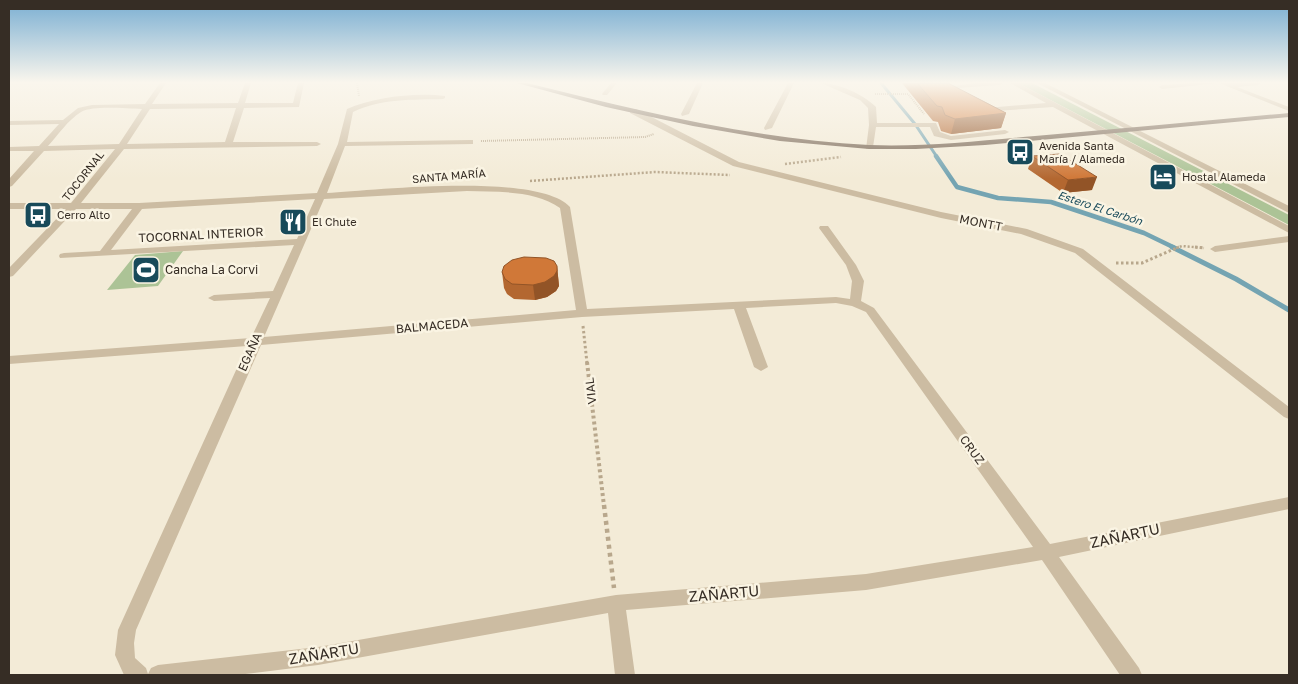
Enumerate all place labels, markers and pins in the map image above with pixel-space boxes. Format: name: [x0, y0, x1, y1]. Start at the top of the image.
bus stop icon: Avenida Santa María / Alameda: [1005, 137, 1035, 167]
place label: Avenida Santa María / Alameda: [1039, 139, 1125, 165]
hotel icon: Hostal Alameda: [1148, 162, 1178, 192]
place label: Hostal Alameda: [1182, 170, 1266, 183]
bus stop icon: Cerro Alto: [23, 200, 53, 230]
restaurant icon: El Chute: [278, 207, 308, 237]
place label: Cerro Alto: [57, 208, 111, 221]
place label: El Chute: [312, 215, 357, 228]
sports icon: Cancha La Corvi: [131, 255, 161, 285]
place label: Cancha La Corvi: [165, 262, 258, 277]

